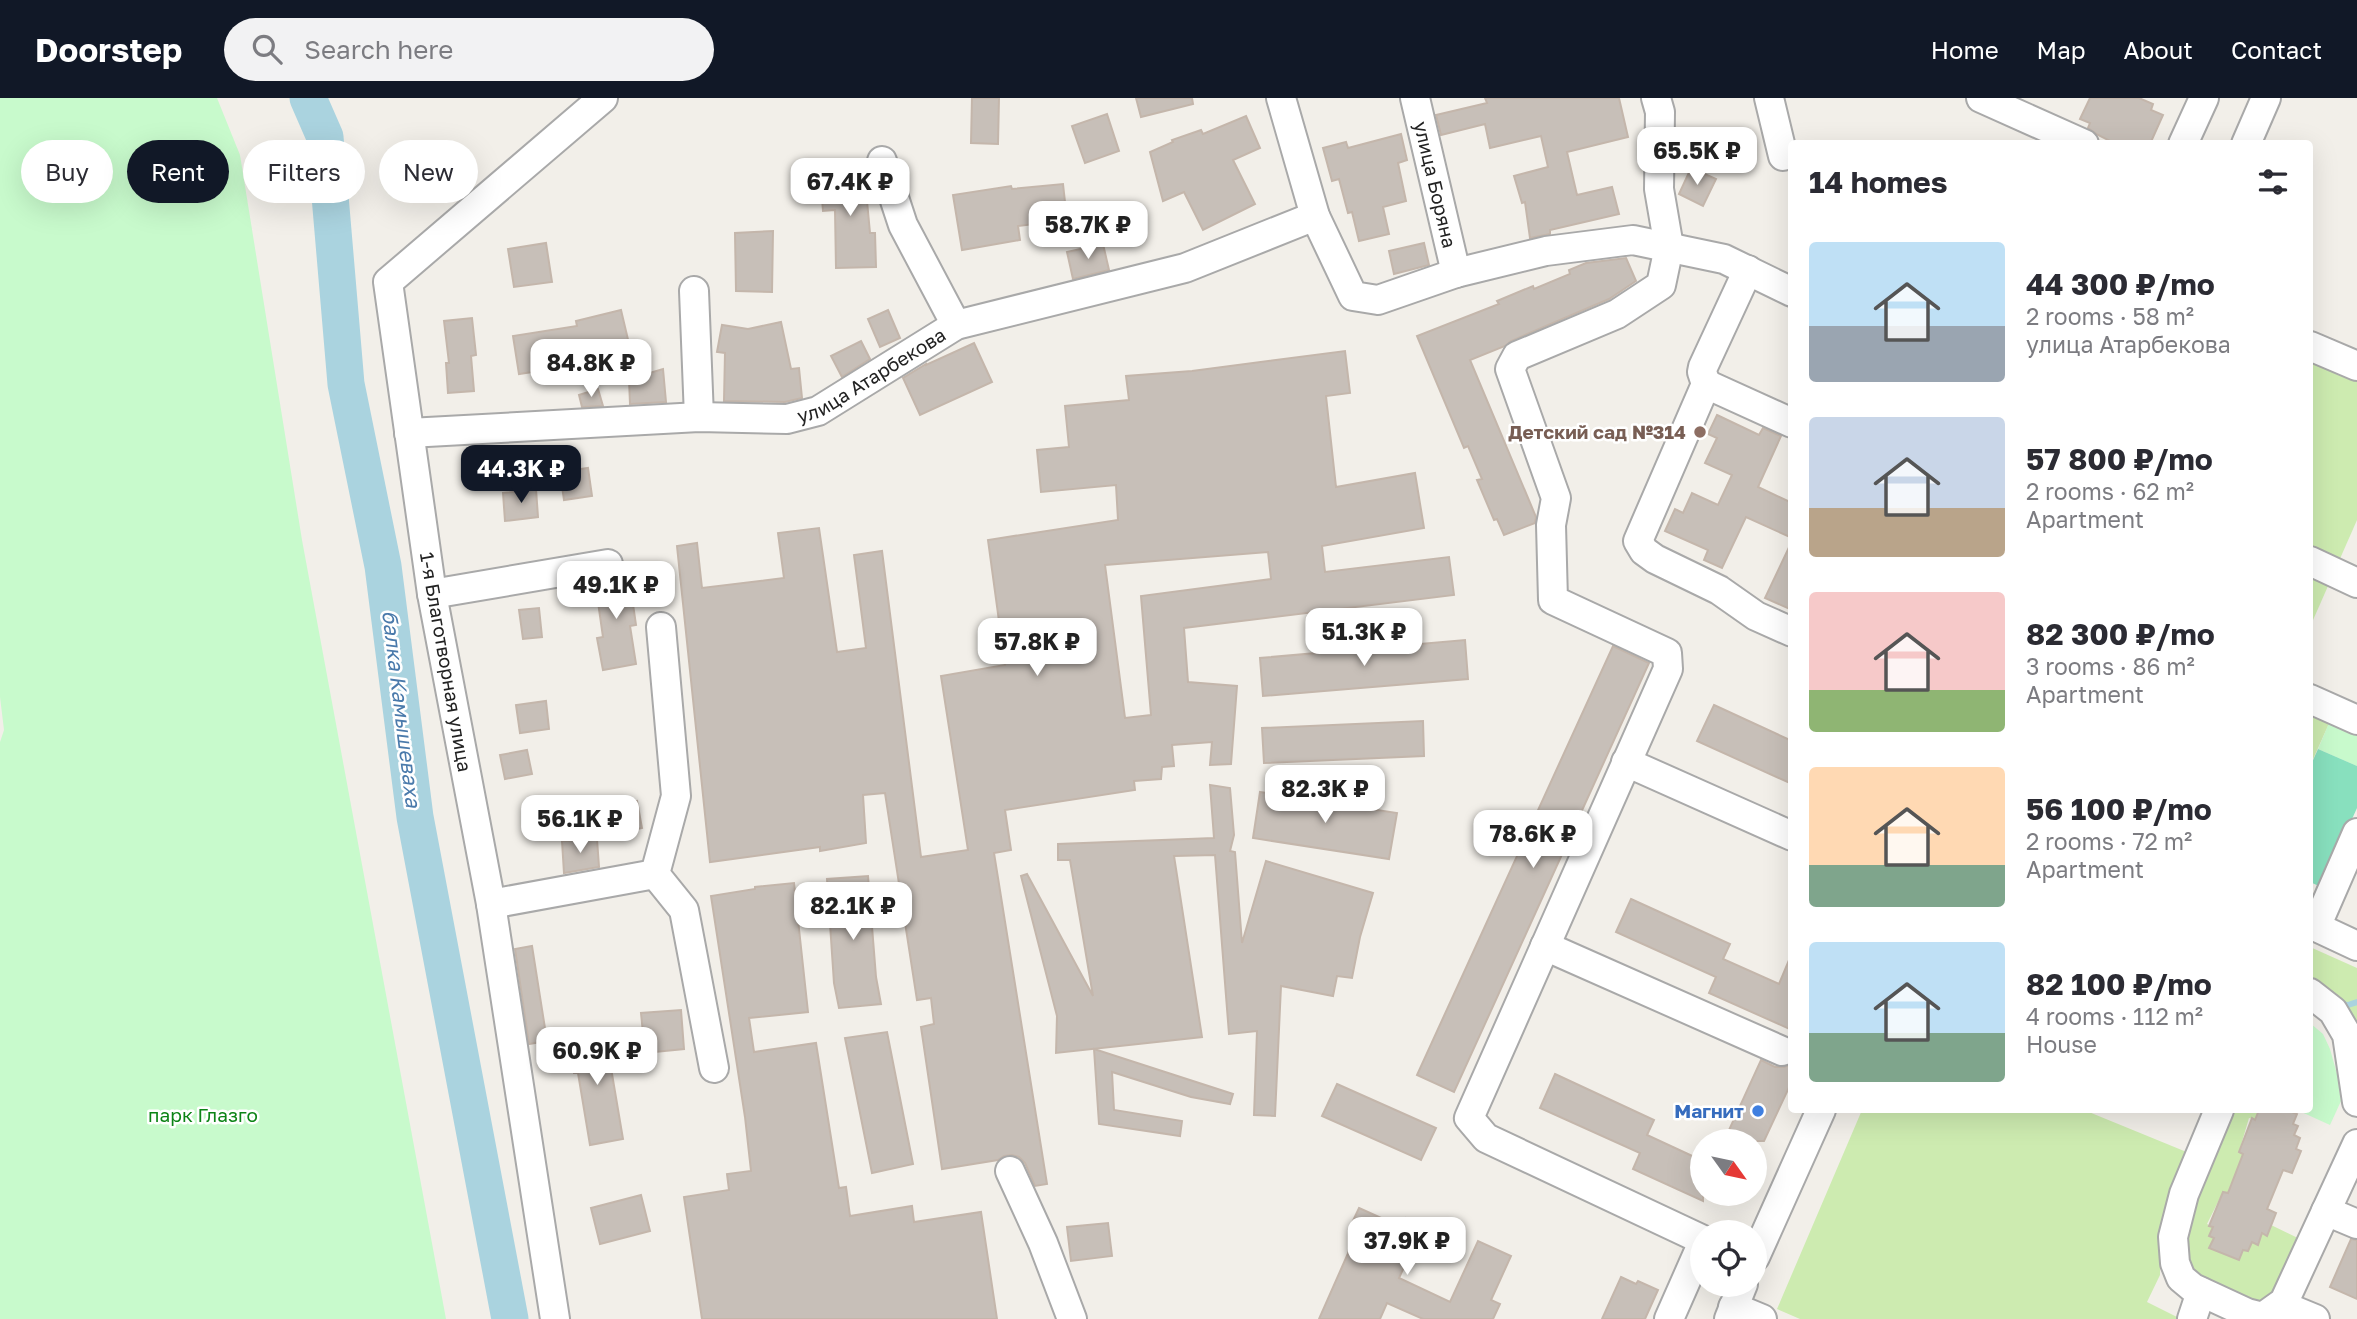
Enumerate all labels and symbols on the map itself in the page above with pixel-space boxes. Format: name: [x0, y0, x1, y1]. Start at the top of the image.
street label: улица Боряна: [1410, 119, 1462, 250]
pin: 65.5K ₽: [1632, 127, 1762, 187]
pin: 67.4K ₽: [785, 158, 915, 218]
pin: 58.7K ₽: [1023, 202, 1153, 261]
street label: улица Атарбекова: [795, 322, 950, 427]
pin: 84.8K ₽: [526, 340, 656, 399]
place label: Детский сад №314: [1508, 420, 1686, 443]
marker: Детский сад №314: [1692, 424, 1708, 440]
pin: 44.3K ₽: [456, 446, 586, 505]
street label: 1-я Благотворная улица: [416, 550, 477, 774]
pin: 49.1K ₽: [551, 561, 681, 621]
pin: 51.3K ₽: [1299, 608, 1429, 668]
water label: балка Камышеваха: [377, 609, 427, 810]
pin: 57.8K ₽: [972, 618, 1102, 678]
pin: 82.3K ₽: [1260, 766, 1390, 825]
pin: 56.1K ₽: [515, 796, 645, 855]
pin: 78.6K ₽: [1468, 810, 1598, 870]
pin: 82.1K ₽: [788, 882, 918, 942]
pin: 60.9K ₽: [532, 1028, 662, 1087]
place label: Магнит: [1674, 1099, 1744, 1122]
park label: парк Глазго: [148, 1103, 258, 1126]
marker: Магнит: [1750, 1103, 1766, 1119]
north arrow: [1690, 1129, 1768, 1206]
pin: 37.9K ₽: [1342, 1218, 1472, 1277]

